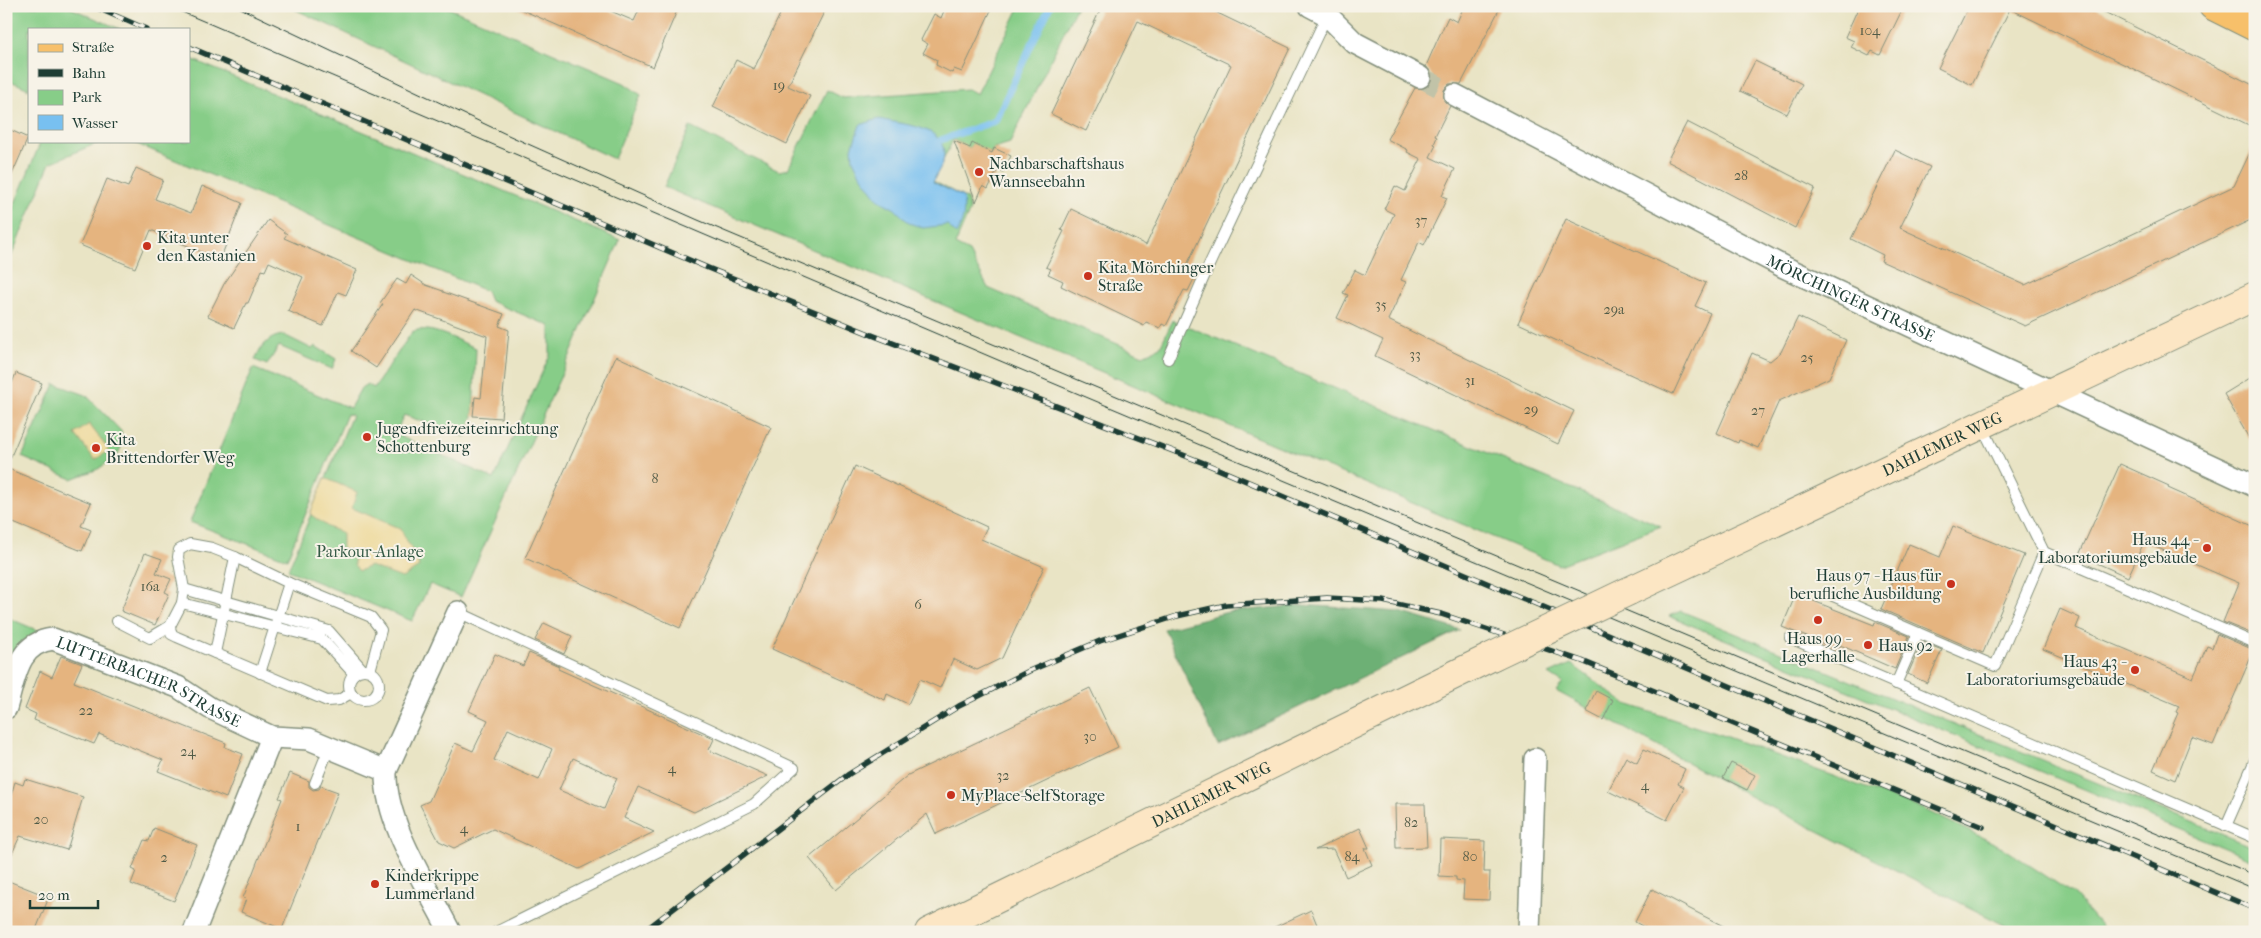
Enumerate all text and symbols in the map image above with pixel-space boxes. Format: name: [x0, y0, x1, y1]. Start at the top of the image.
house number: 104: [1860, 22, 1881, 39]
legend: [28, 28, 190, 142]
text: Straße: [72, 38, 115, 56]
text: Bahn: [72, 64, 106, 82]
house number: 19: [773, 77, 785, 94]
text: Park: [72, 88, 102, 106]
text: Wasser: [71, 114, 118, 132]
place label: Nachbarschaftshaus Wannseebahn: [988, 154, 1124, 191]
marker: Nachbarschaftshaus Wannseebahn: [973, 166, 985, 178]
house number: 28: [1734, 167, 1748, 184]
house number: 37: [1415, 212, 1427, 229]
place label: Kita unter den Kastanien: [157, 228, 256, 265]
marker: Kita unter den Kastanien: [141, 240, 153, 252]
street label: MÖRCHINGER STRASSE: [1764, 250, 1938, 345]
place label: Kita Mörchinger Straße: [1098, 258, 1213, 295]
marker: Kita Mörchinger Straße: [1082, 270, 1094, 282]
house number: 35: [1375, 296, 1387, 313]
house number: 29a: [1603, 301, 1625, 318]
house number: 33: [1409, 346, 1421, 363]
house number: 25: [1800, 349, 1814, 366]
house number: 31: [1465, 372, 1475, 389]
house number: 29: [1524, 401, 1538, 418]
house number: 27: [1751, 402, 1765, 419]
street label: DAHLEMER WEG: [1879, 407, 2005, 480]
place label: Jugendfreizeiteinrichtung Schottenburg: [375, 419, 558, 456]
place label: Kita Brittendorfer Weg: [106, 430, 235, 467]
marker: Jugendfreizeiteinrichtung Schottenburg: [361, 431, 373, 443]
marker: Kita Brittendorfer Weg: [90, 442, 102, 454]
house number: 8: [651, 470, 659, 487]
place label: Haus 44 - Laboratoriumsgebäude: [2038, 530, 2199, 567]
park label: Parkour-Anlage: [316, 542, 424, 561]
marker: Haus 44 - Laboratoriumsgebäude: [2201, 542, 2213, 554]
place label: Haus 97 - Haus für berufliche Ausbildung: [1789, 566, 1941, 603]
house number: 16a: [141, 578, 160, 595]
marker: Haus 97 - Haus für berufliche Ausbildung: [1945, 578, 1957, 590]
house number: 6: [914, 596, 922, 613]
marker: Haus 99 - Lagerhalle: [1812, 614, 1824, 626]
place label: Haus 99 - Lagerhalle: [1781, 629, 1855, 666]
street label: LUTTERBACHER STRASSE: [54, 632, 244, 731]
place label: Haus 92: [1878, 636, 1933, 655]
marker: Haus 92: [1862, 639, 1874, 651]
place label: Haus 43 - Laboratoriumsgebäude: [1966, 652, 2127, 689]
marker: Haus 43 - Laboratoriumsgebäude: [2129, 664, 2141, 676]
house number: 22: [79, 702, 93, 719]
house number: 30: [1083, 728, 1097, 745]
house number: 24: [180, 743, 196, 760]
street label: DAHLEMER WEG: [1148, 757, 1274, 831]
house number: 4: [668, 760, 677, 777]
house number: 32: [997, 767, 1009, 784]
house number: 4: [1641, 777, 1650, 794]
place label: MyPlace-SelfStorage: [961, 786, 1105, 805]
marker: MyPlace-SelfStorage: [945, 789, 957, 801]
house number: 20: [34, 811, 48, 828]
house number: 82: [1404, 814, 1418, 831]
house number: 1: [296, 818, 301, 835]
house number: 4: [460, 820, 469, 837]
house number: 84: [1344, 848, 1360, 865]
house number: 80: [1463, 848, 1477, 865]
house number: 2: [160, 849, 168, 866]
place label: Kinderkrippe Lummerland: [385, 866, 479, 903]
scale bar: [30, 878, 98, 910]
marker: Kinderkrippe Lummerland: [369, 878, 381, 890]
text: 20 m: [38, 886, 70, 904]

